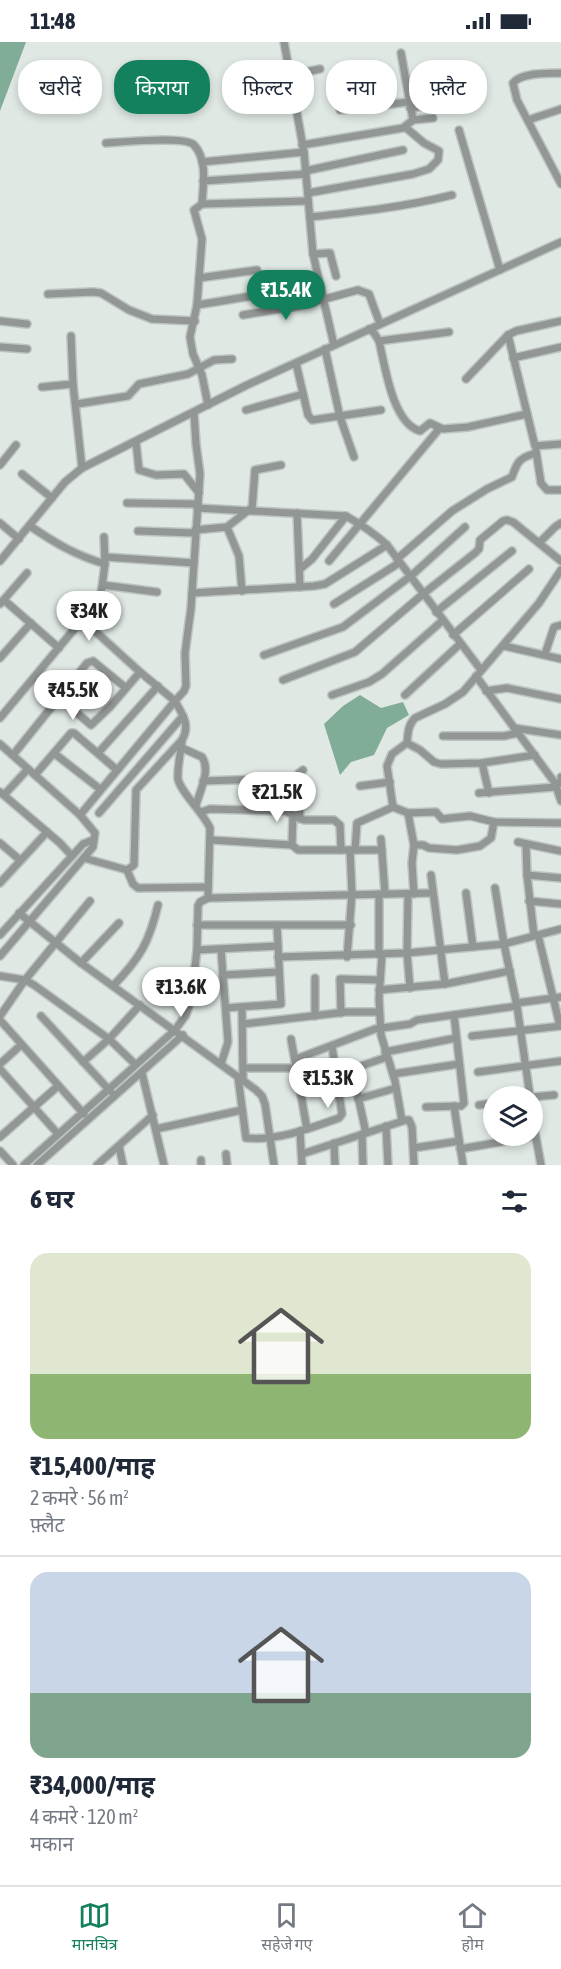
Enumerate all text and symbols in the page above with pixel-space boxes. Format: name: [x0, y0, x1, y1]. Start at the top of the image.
text: 11:48: [30, 8, 75, 34]
chip: खरीदें: [18, 60, 102, 114]
chip: किराया: [114, 60, 210, 114]
chip: फ़िल्टर: [222, 60, 314, 114]
chip: नया: [326, 60, 397, 114]
chip: फ़्लैट: [409, 60, 487, 114]
pin: ₹15.4K: [237, 270, 335, 321]
text: ₹15.4K: [261, 278, 311, 301]
pin: ₹34K: [53, 591, 125, 642]
text: ₹34K: [70, 599, 108, 622]
pin: ₹45.5K: [24, 670, 122, 721]
text: ₹45.5K: [48, 678, 98, 701]
pin: ₹21.5K: [228, 772, 326, 823]
text: ₹21.5K: [252, 780, 302, 803]
pin: ₹13.6K: [132, 967, 230, 1018]
text: ₹13.6K: [156, 975, 206, 998]
pin: ₹15.3K: [279, 1058, 377, 1109]
text: ₹15.3K: [303, 1066, 353, 1089]
map controls: [483, 1086, 543, 1146]
button: layers: [483, 1086, 543, 1146]
text: 6 घर: [30, 1184, 74, 1214]
icon: filters: [498, 1185, 531, 1218]
icon: home: [227, 1292, 335, 1400]
text: ₹15,400/माह: [30, 1451, 155, 1481]
text: 2 कमरे · 56 m²: [30, 1486, 129, 1509]
text: फ़्लैट: [30, 1513, 65, 1536]
icon: home: [227, 1611, 335, 1719]
text: ₹34,000/माह: [30, 1770, 155, 1800]
text: 4 कमरे · 120 m²: [30, 1805, 138, 1828]
text: मकान: [30, 1832, 74, 1855]
tab: मानचित्र: [72, 1899, 118, 1957]
tab: सहेजे गए: [261, 1899, 312, 1957]
tab: होम: [456, 1899, 489, 1957]

